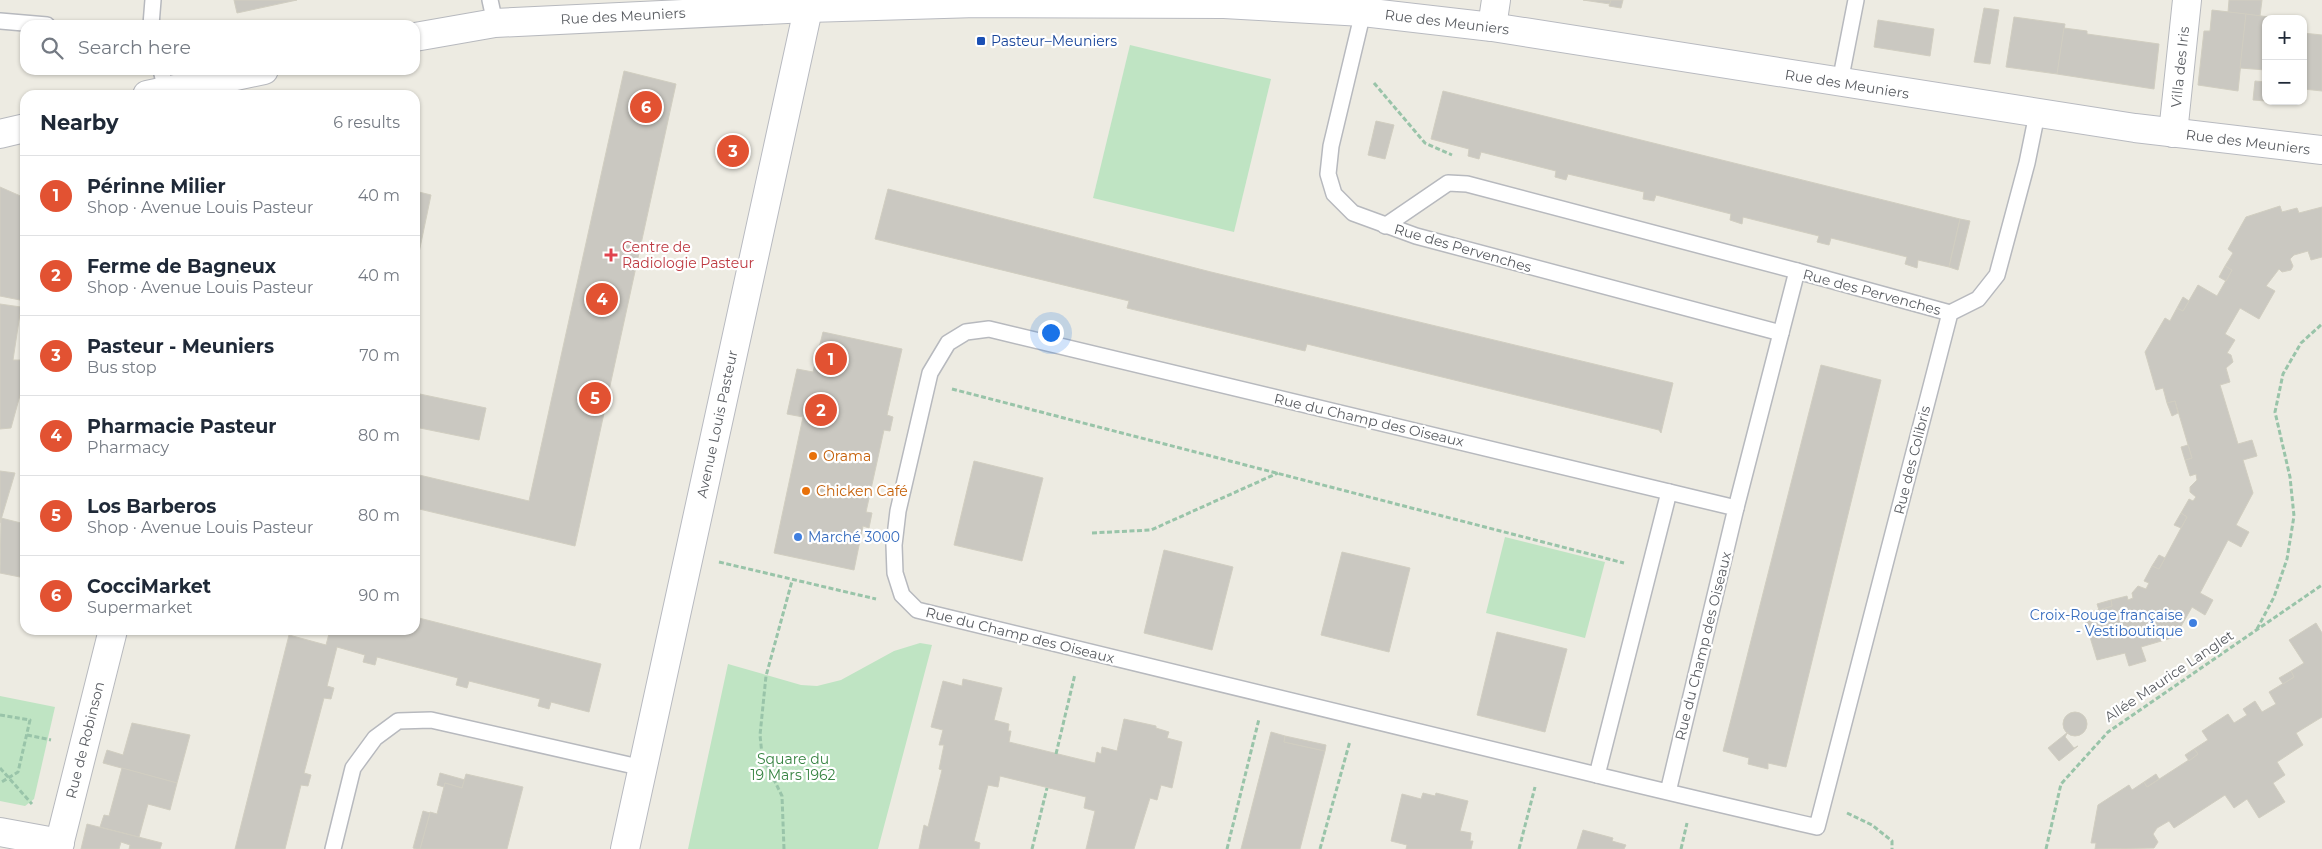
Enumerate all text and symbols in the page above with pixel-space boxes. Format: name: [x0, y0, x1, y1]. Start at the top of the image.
street label: Rue des Meuniers: [560, 4, 686, 28]
street label: Rue des Meuniers: [1384, 5, 1511, 39]
map controls: [2262, 15, 2307, 105]
button: +: [2262, 15, 2307, 60]
search box: [20, 20, 420, 75]
street label: Villa des Iris: [2167, 25, 2193, 108]
place label: Pasteur–Meuniers: [991, 32, 1117, 50]
icon: search: [38, 34, 66, 62]
marker: Pasteur–Meuniers: [975, 35, 987, 47]
text: Search here: [78, 36, 191, 59]
button: −: [2262, 60, 2307, 105]
street label: Rue des Meuniers: [1784, 65, 1911, 103]
pin: 6: [630, 88, 662, 126]
text: Nearby: [40, 110, 119, 135]
text: 6 results: [333, 113, 400, 132]
street label: Rue des Meuniers: [2185, 125, 2312, 159]
pin: 3: [717, 132, 749, 170]
text: Périnne Milier: [87, 175, 226, 198]
text: 1: [53, 186, 59, 205]
text: 40 m: [358, 186, 400, 205]
text: Shop · Avenue Louis Pasteur: [87, 198, 313, 217]
street label: Rue des Pervenches: [1392, 220, 1534, 276]
place label: Centre de Radiologie Pasteur: [622, 238, 755, 272]
marker: Centre de Radiologie Pasteur: [604, 248, 618, 262]
text: Ferme de Bagneux: [87, 255, 276, 278]
street label: Rue des Pervenches: [1801, 265, 1943, 319]
text: 2: [51, 266, 61, 285]
text: 40 m: [358, 266, 400, 285]
text: Shop · Avenue Louis Pasteur: [87, 278, 313, 297]
pin: 4: [586, 280, 618, 318]
your location: [1038, 320, 1064, 346]
text: Pasteur - Meuniers: [87, 335, 274, 358]
pin: 1: [815, 340, 847, 378]
text: 3: [51, 346, 61, 365]
text: 70 m: [359, 346, 400, 365]
street label: Avenue Louis Pasteur: [693, 348, 742, 500]
text: Bus stop: [87, 358, 157, 377]
pin: 5: [579, 379, 611, 417]
street label: Rue du Champ des Oiseaux: [1272, 389, 1466, 451]
pin: 2: [805, 391, 837, 429]
street label: Rue des Colibris: [1890, 404, 1934, 516]
text: Pharmacie Pasteur: [87, 415, 276, 438]
text: 4: [50, 426, 62, 445]
text: 80 m: [358, 426, 400, 445]
text: Pharmacy: [87, 438, 169, 457]
place label: Orama: [823, 447, 871, 465]
marker: Orama: [807, 450, 819, 462]
place label: Chicken Café: [816, 482, 908, 500]
marker: Chicken Café: [800, 485, 812, 497]
text: Los Barberos: [87, 495, 216, 518]
text: 5: [51, 506, 61, 525]
text: 80 m: [358, 506, 400, 525]
text: Shop · Avenue Louis Pasteur: [87, 518, 313, 537]
place label: Marché 3000: [808, 528, 900, 546]
marker: Marché 3000: [792, 531, 804, 543]
street label: Rue du Champ des Oiseaux: [1671, 549, 1735, 742]
text: CocciMarket: [87, 575, 211, 598]
text: 6: [51, 586, 61, 605]
text: 90 m: [358, 586, 400, 605]
text: Supermarket: [87, 598, 193, 617]
street label: Rue du Champ des Oiseaux: [924, 603, 1117, 667]
place label: Croix-Rouge française - Vestiboutique: [2030, 606, 2183, 640]
marker: Croix-Rouge française - Vestiboutique: [2187, 617, 2199, 629]
street label: Allée Maurice Langlet: [2101, 626, 2237, 726]
street label: Rue de Robinson: [62, 680, 108, 800]
park label: Square du 19 Mars 1962: [750, 750, 836, 784]

